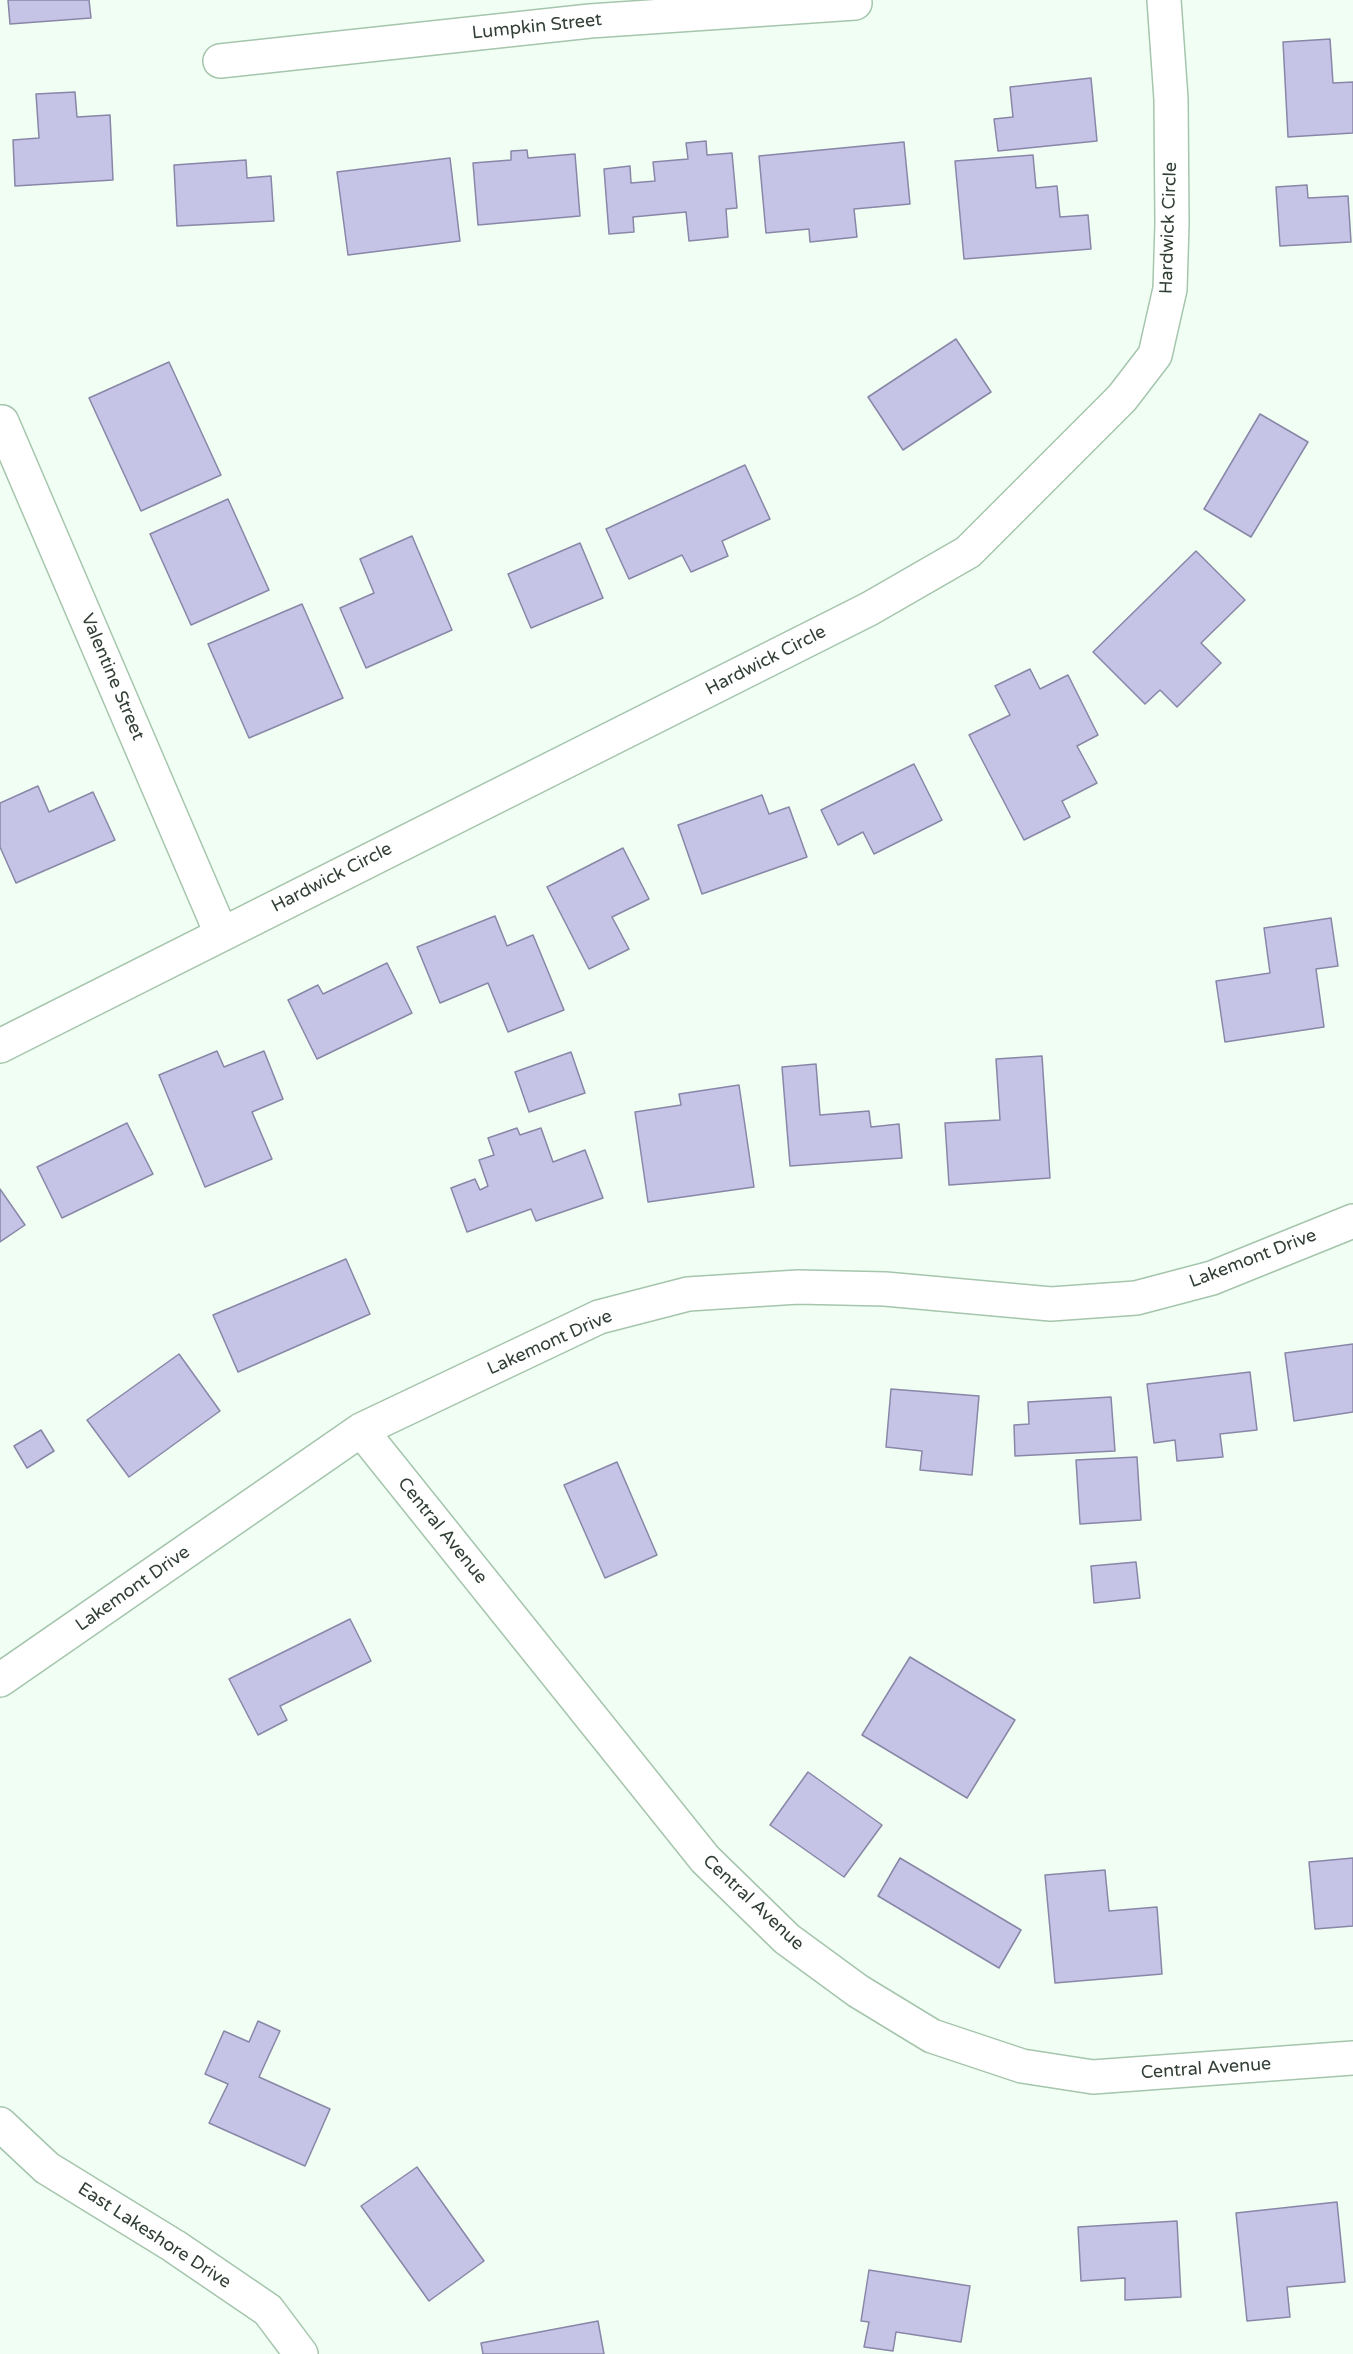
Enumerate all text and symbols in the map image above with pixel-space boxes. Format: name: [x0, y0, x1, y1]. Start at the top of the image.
street label: Lumpkin Street: [471, 9, 603, 45]
street label: Hardwick Circle: [1156, 161, 1182, 295]
street label: Valentine Street: [76, 610, 148, 744]
street label: Hardwick Circle: [702, 621, 830, 701]
street label: Hardwick Circle: [268, 838, 396, 918]
street label: Lakemont Drive: [1186, 1225, 1320, 1293]
street label: Lakemont Drive: [484, 1306, 616, 1380]
street label: Central Avenue: [393, 1473, 491, 1589]
street label: Lakemont Drive: [72, 1542, 194, 1636]
street label: Central Avenue: [698, 1851, 808, 1955]
street label: Central Avenue: [1140, 2054, 1272, 2084]
street label: East Lakeshore Drive: [73, 2178, 235, 2294]

